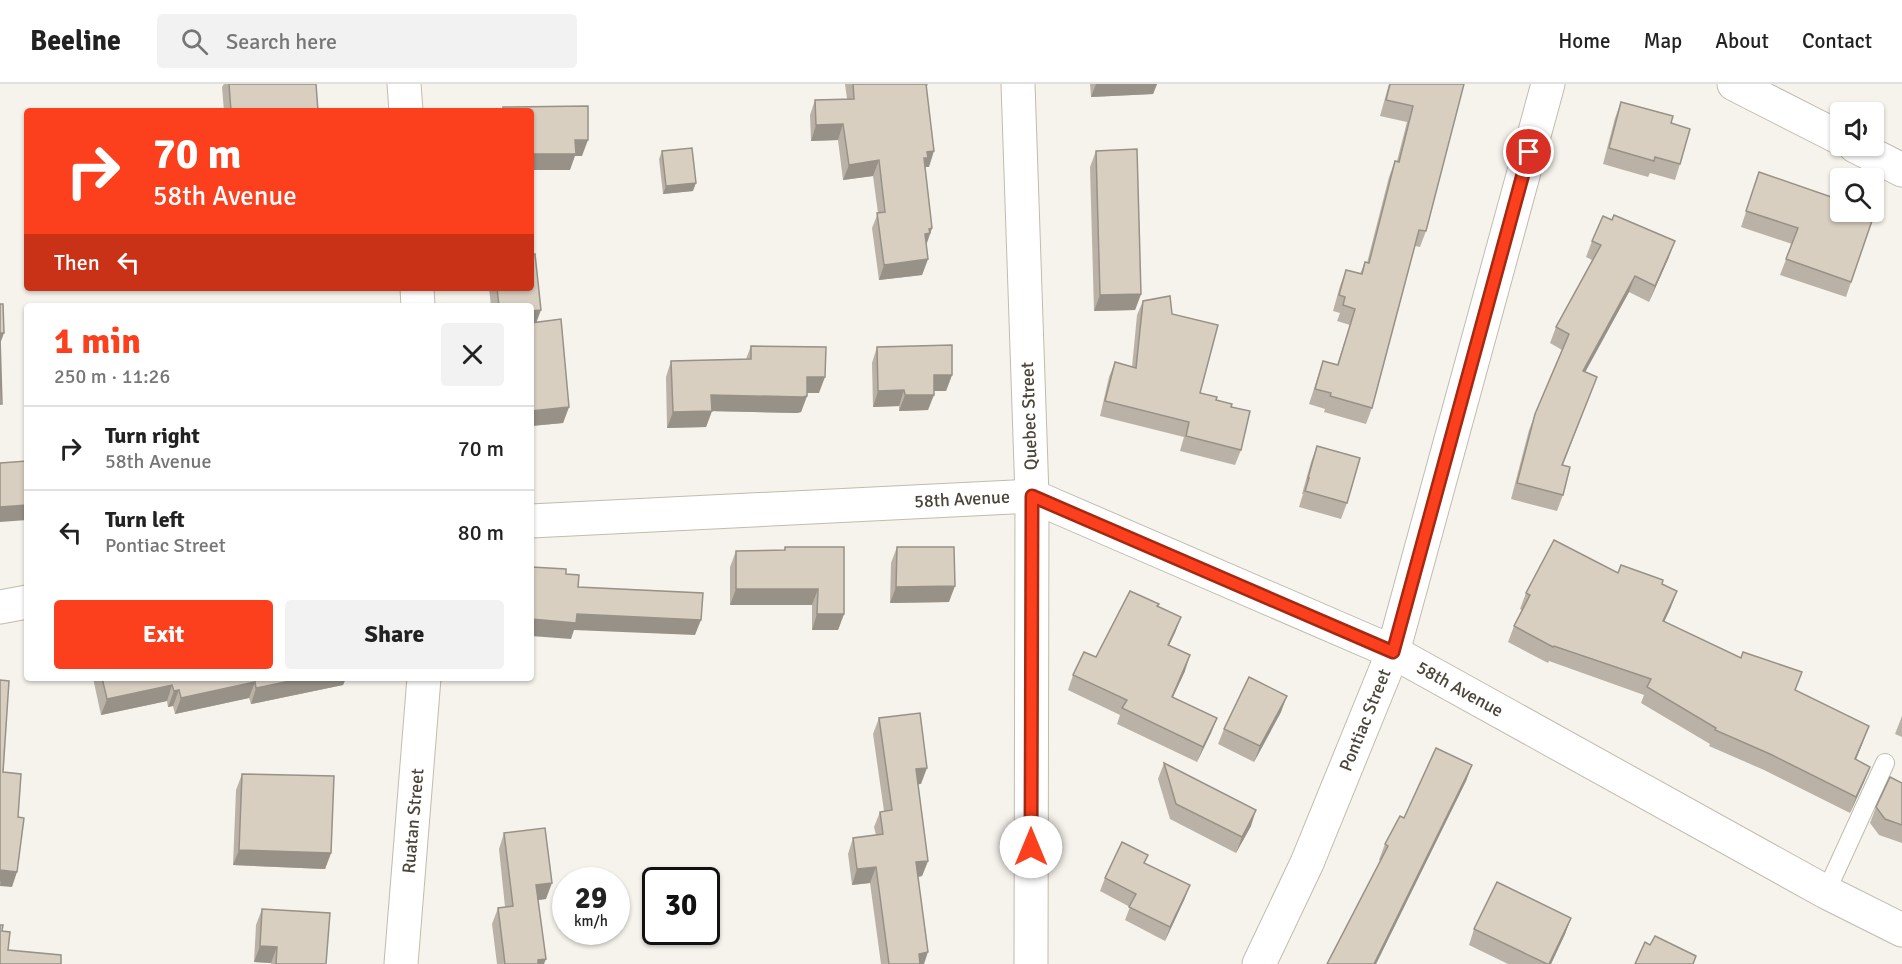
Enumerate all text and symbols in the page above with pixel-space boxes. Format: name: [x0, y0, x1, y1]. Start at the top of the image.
search box: [157, 14, 577, 68]
text: Beeline: [30, 24, 121, 58]
icon: search: [178, 25, 211, 58]
text: Search here: [226, 28, 337, 55]
text: Home: [1558, 28, 1611, 54]
text: Map: [1644, 28, 1682, 54]
text: About: [1715, 28, 1769, 54]
text: Contact: [1802, 28, 1872, 54]
map controls: [1830, 102, 1884, 222]
button: sound: [1830, 102, 1884, 156]
pin: [1503, 126, 1554, 177]
text: 70 m: [153, 129, 242, 180]
icon: right: [54, 132, 132, 210]
icon: arrive: [1512, 135, 1545, 168]
button: search: [1830, 168, 1884, 222]
text: 58th Avenue: [153, 180, 297, 213]
icon: left: [112, 246, 145, 279]
text: Then: [54, 249, 100, 276]
text: 1 min: [54, 319, 141, 364]
button: close: [441, 323, 504, 386]
street label: Quebec Street: [1016, 361, 1042, 471]
text: 250 m · 11:26: [54, 364, 170, 389]
text: Turn right: [105, 422, 200, 449]
icon: right: [54, 432, 87, 465]
text: 70 m: [458, 435, 504, 462]
text: 58th Avenue: [105, 449, 211, 474]
street label: 58th Avenue: [914, 486, 1010, 512]
text: Turn left: [105, 506, 185, 533]
icon: left: [54, 516, 87, 549]
text: 80 m: [458, 519, 504, 546]
text: Pontiac Street: [105, 533, 226, 558]
button: Exit: [54, 600, 273, 669]
button: Share: [285, 600, 504, 669]
street label: 58th Avenue: [1413, 656, 1507, 722]
street label: Pontiac Street: [1334, 666, 1396, 774]
street label: Ruatan Street: [397, 768, 429, 874]
position arrow: [999, 815, 1063, 879]
speed limit sign: 30: [642, 867, 720, 945]
text: 29: [575, 880, 607, 917]
text: km/h: [574, 912, 608, 930]

